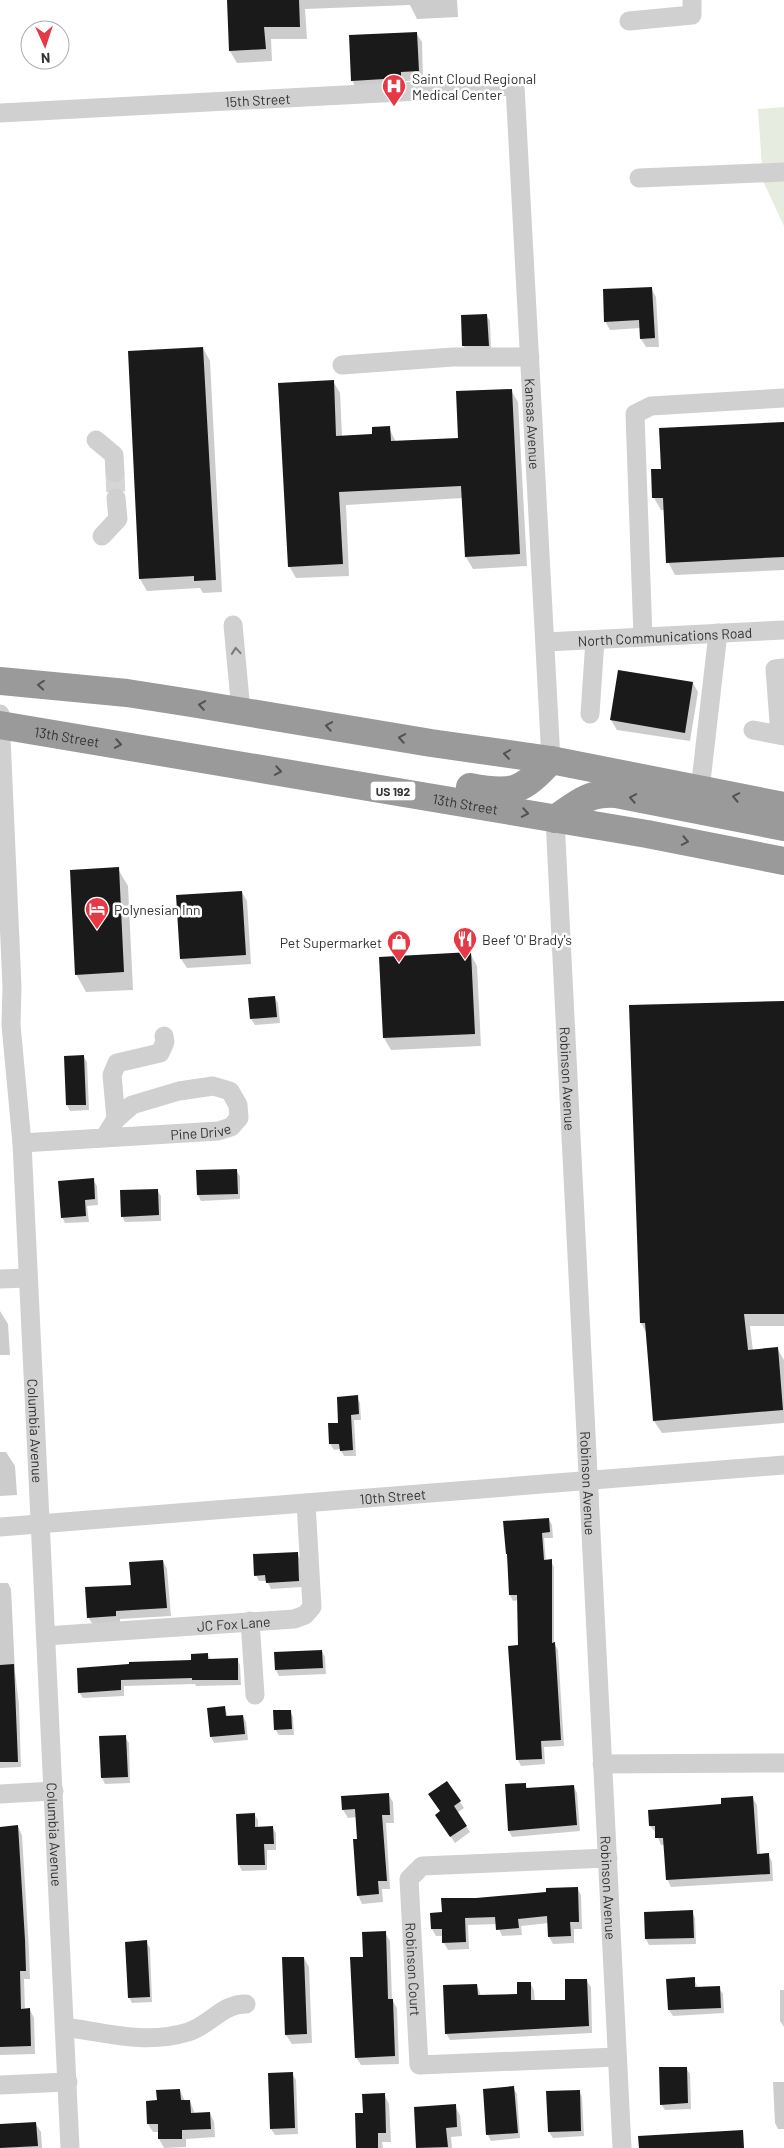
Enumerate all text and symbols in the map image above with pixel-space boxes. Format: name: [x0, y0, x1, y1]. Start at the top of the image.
north arrow: [20, 20, 70, 70]
text: N: [41, 50, 51, 67]
place label: Saint Cloud Regional Medical Center: [412, 70, 536, 103]
hospital icon: Saint Cloud Regional Medical Center: [381, 73, 407, 107]
street label: 15th Street: [224, 89, 291, 110]
street label: Kansas Avenue: [522, 378, 544, 470]
street label: North Communications Road: [577, 623, 752, 649]
one-way arrow: [230, 646, 241, 654]
one-way arrow: [37, 679, 45, 690]
one-way arrow: [198, 700, 206, 710]
one-way arrow: [325, 721, 333, 732]
street label: 13th Street: [33, 722, 101, 750]
one-way arrow: [398, 734, 407, 744]
one-way arrow: [114, 738, 123, 748]
one-way arrow: [503, 749, 511, 760]
one-way arrow: [274, 766, 283, 776]
road number: US 192: [370, 781, 416, 800]
street label: 13th Street: [432, 790, 499, 817]
one-way arrow: [732, 792, 741, 802]
one-way arrow: [629, 793, 638, 803]
one-way arrow: [520, 808, 529, 818]
one-way arrow: [680, 836, 689, 846]
hotel icon: Polynesian Inn: [84, 896, 110, 930]
place label: Polynesian Inn: [114, 901, 201, 918]
restaurant icon: Beef 'O' Brady's: [452, 926, 478, 960]
shop icon: Pet Supermarket: [386, 929, 412, 963]
place label: Beef 'O' Brady's: [482, 931, 572, 948]
place label: Pet Supermarket: [280, 934, 382, 951]
street label: Robinson Avenue: [557, 1026, 579, 1131]
street label: Pine Drive: [170, 1119, 233, 1142]
street label: Columbia Avenue: [25, 1378, 47, 1483]
street label: Robinson Avenue: [577, 1431, 600, 1536]
street label: 10th Street: [359, 1485, 427, 1507]
street label: JC Fox Lane: [196, 1612, 271, 1634]
street label: Columbia Avenue: [44, 1782, 66, 1887]
street label: Robinson Avenue: [598, 1835, 620, 1940]
street label: Robinson Court: [403, 1922, 425, 2017]

